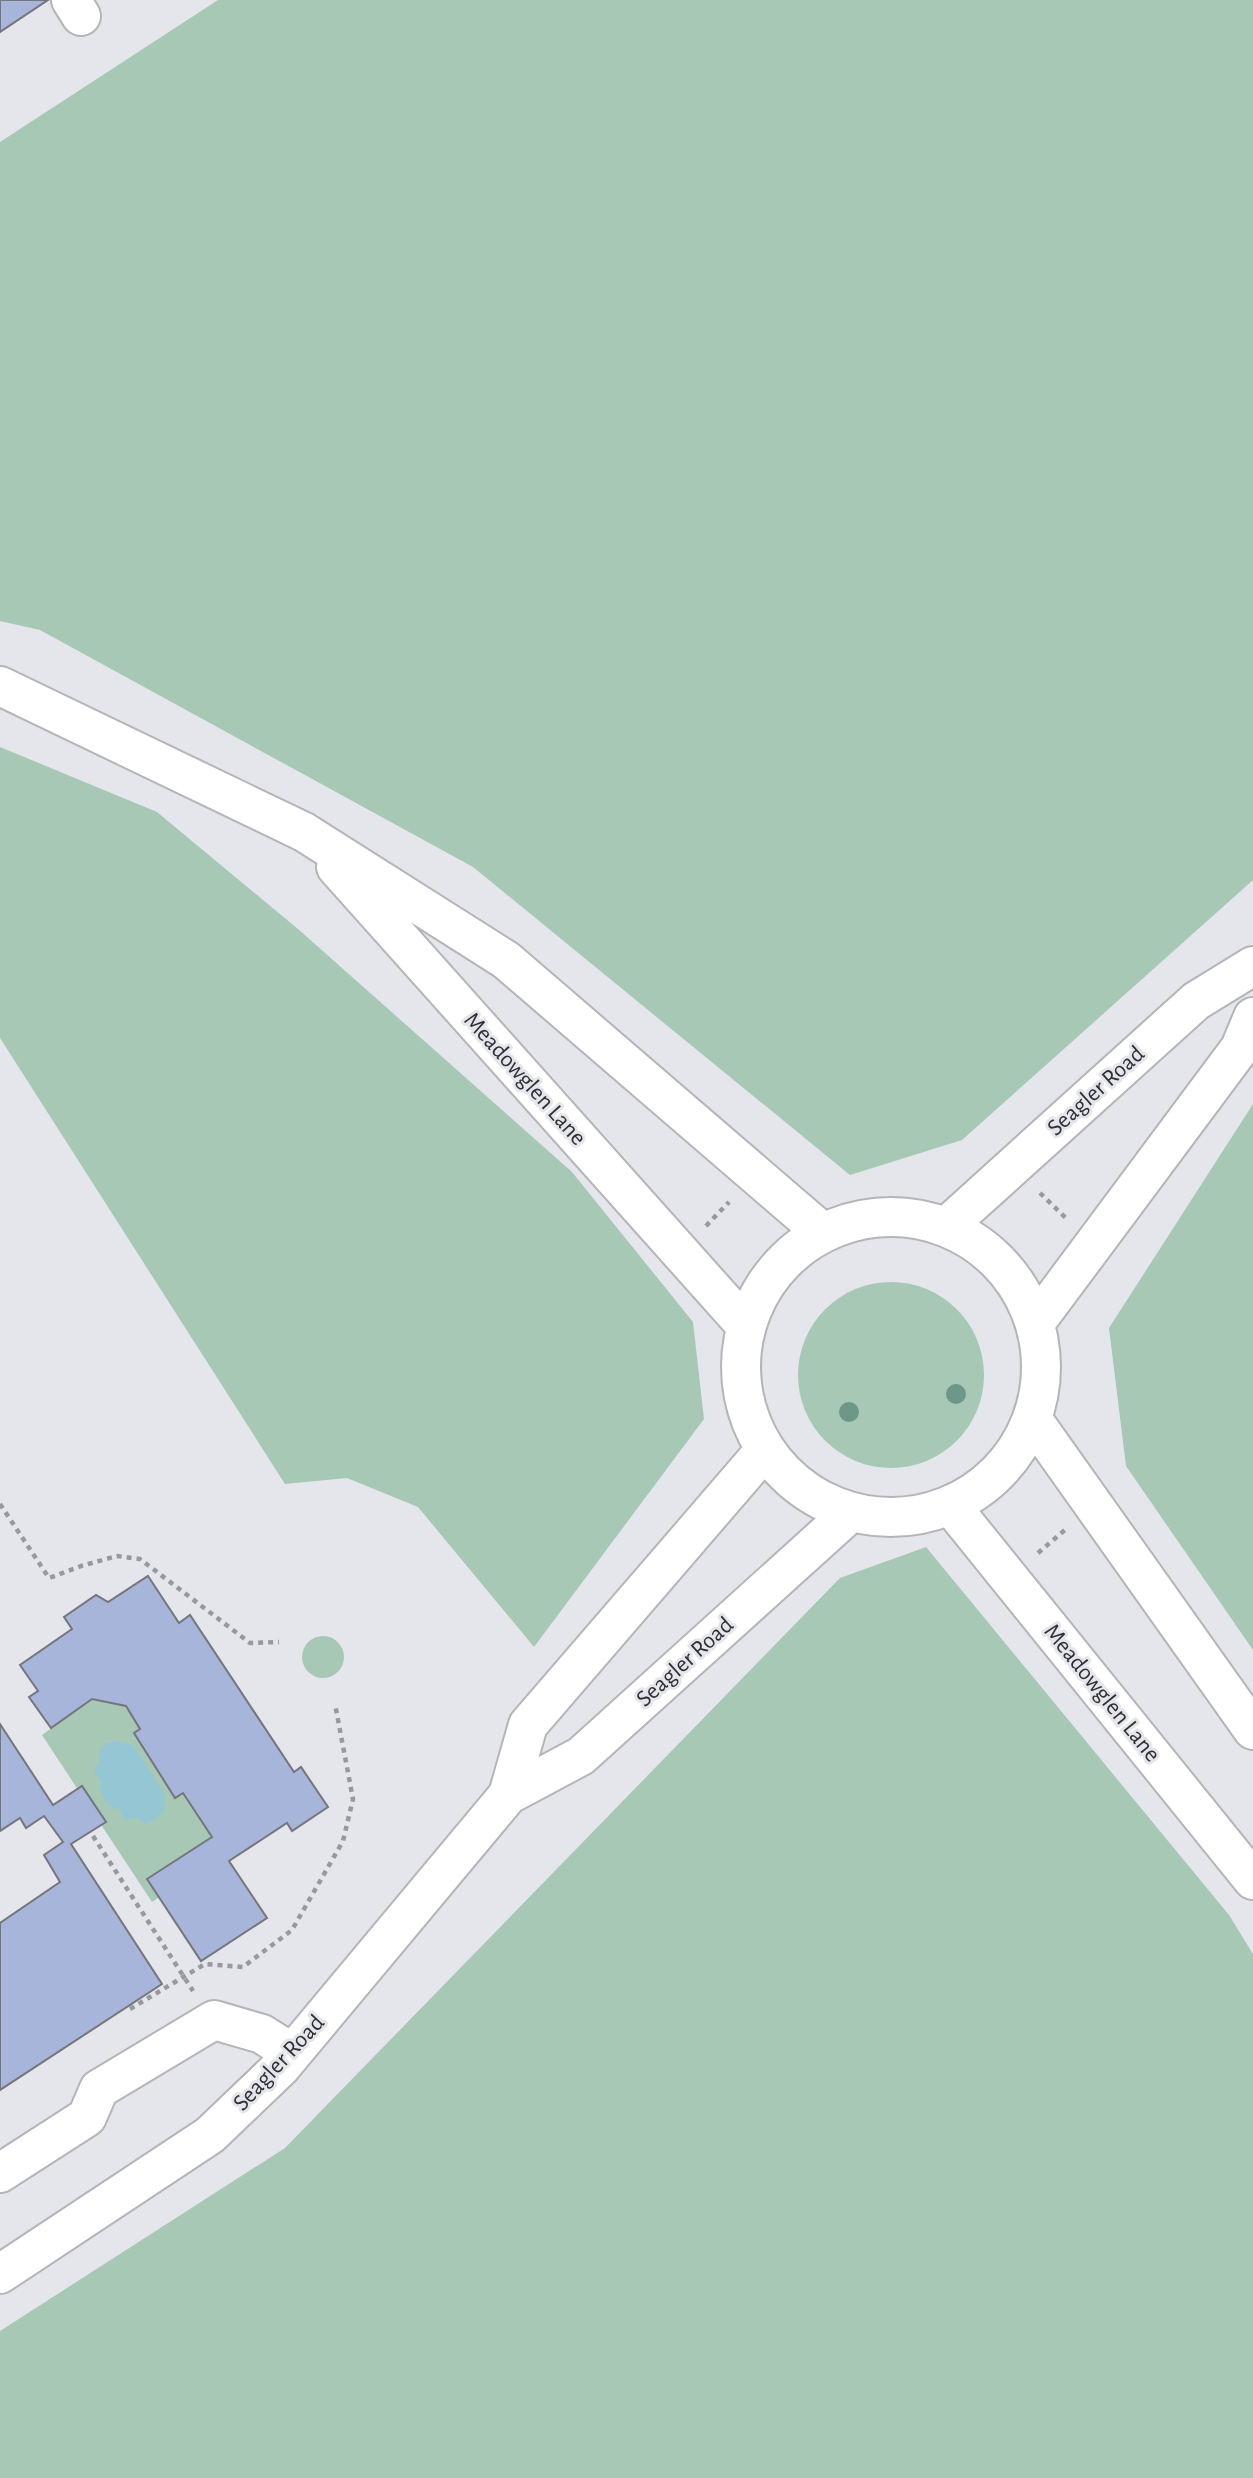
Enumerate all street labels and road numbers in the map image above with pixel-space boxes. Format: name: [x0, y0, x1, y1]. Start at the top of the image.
street label: Meadowglen Lane: [459, 1008, 591, 1150]
street label: Seagler Road: [1043, 1042, 1149, 1140]
street label: Seagler Road: [632, 1613, 738, 1711]
street label: Meadowglen Lane: [1039, 1620, 1165, 1766]
street label: Seagler Road: [229, 2011, 329, 2115]

